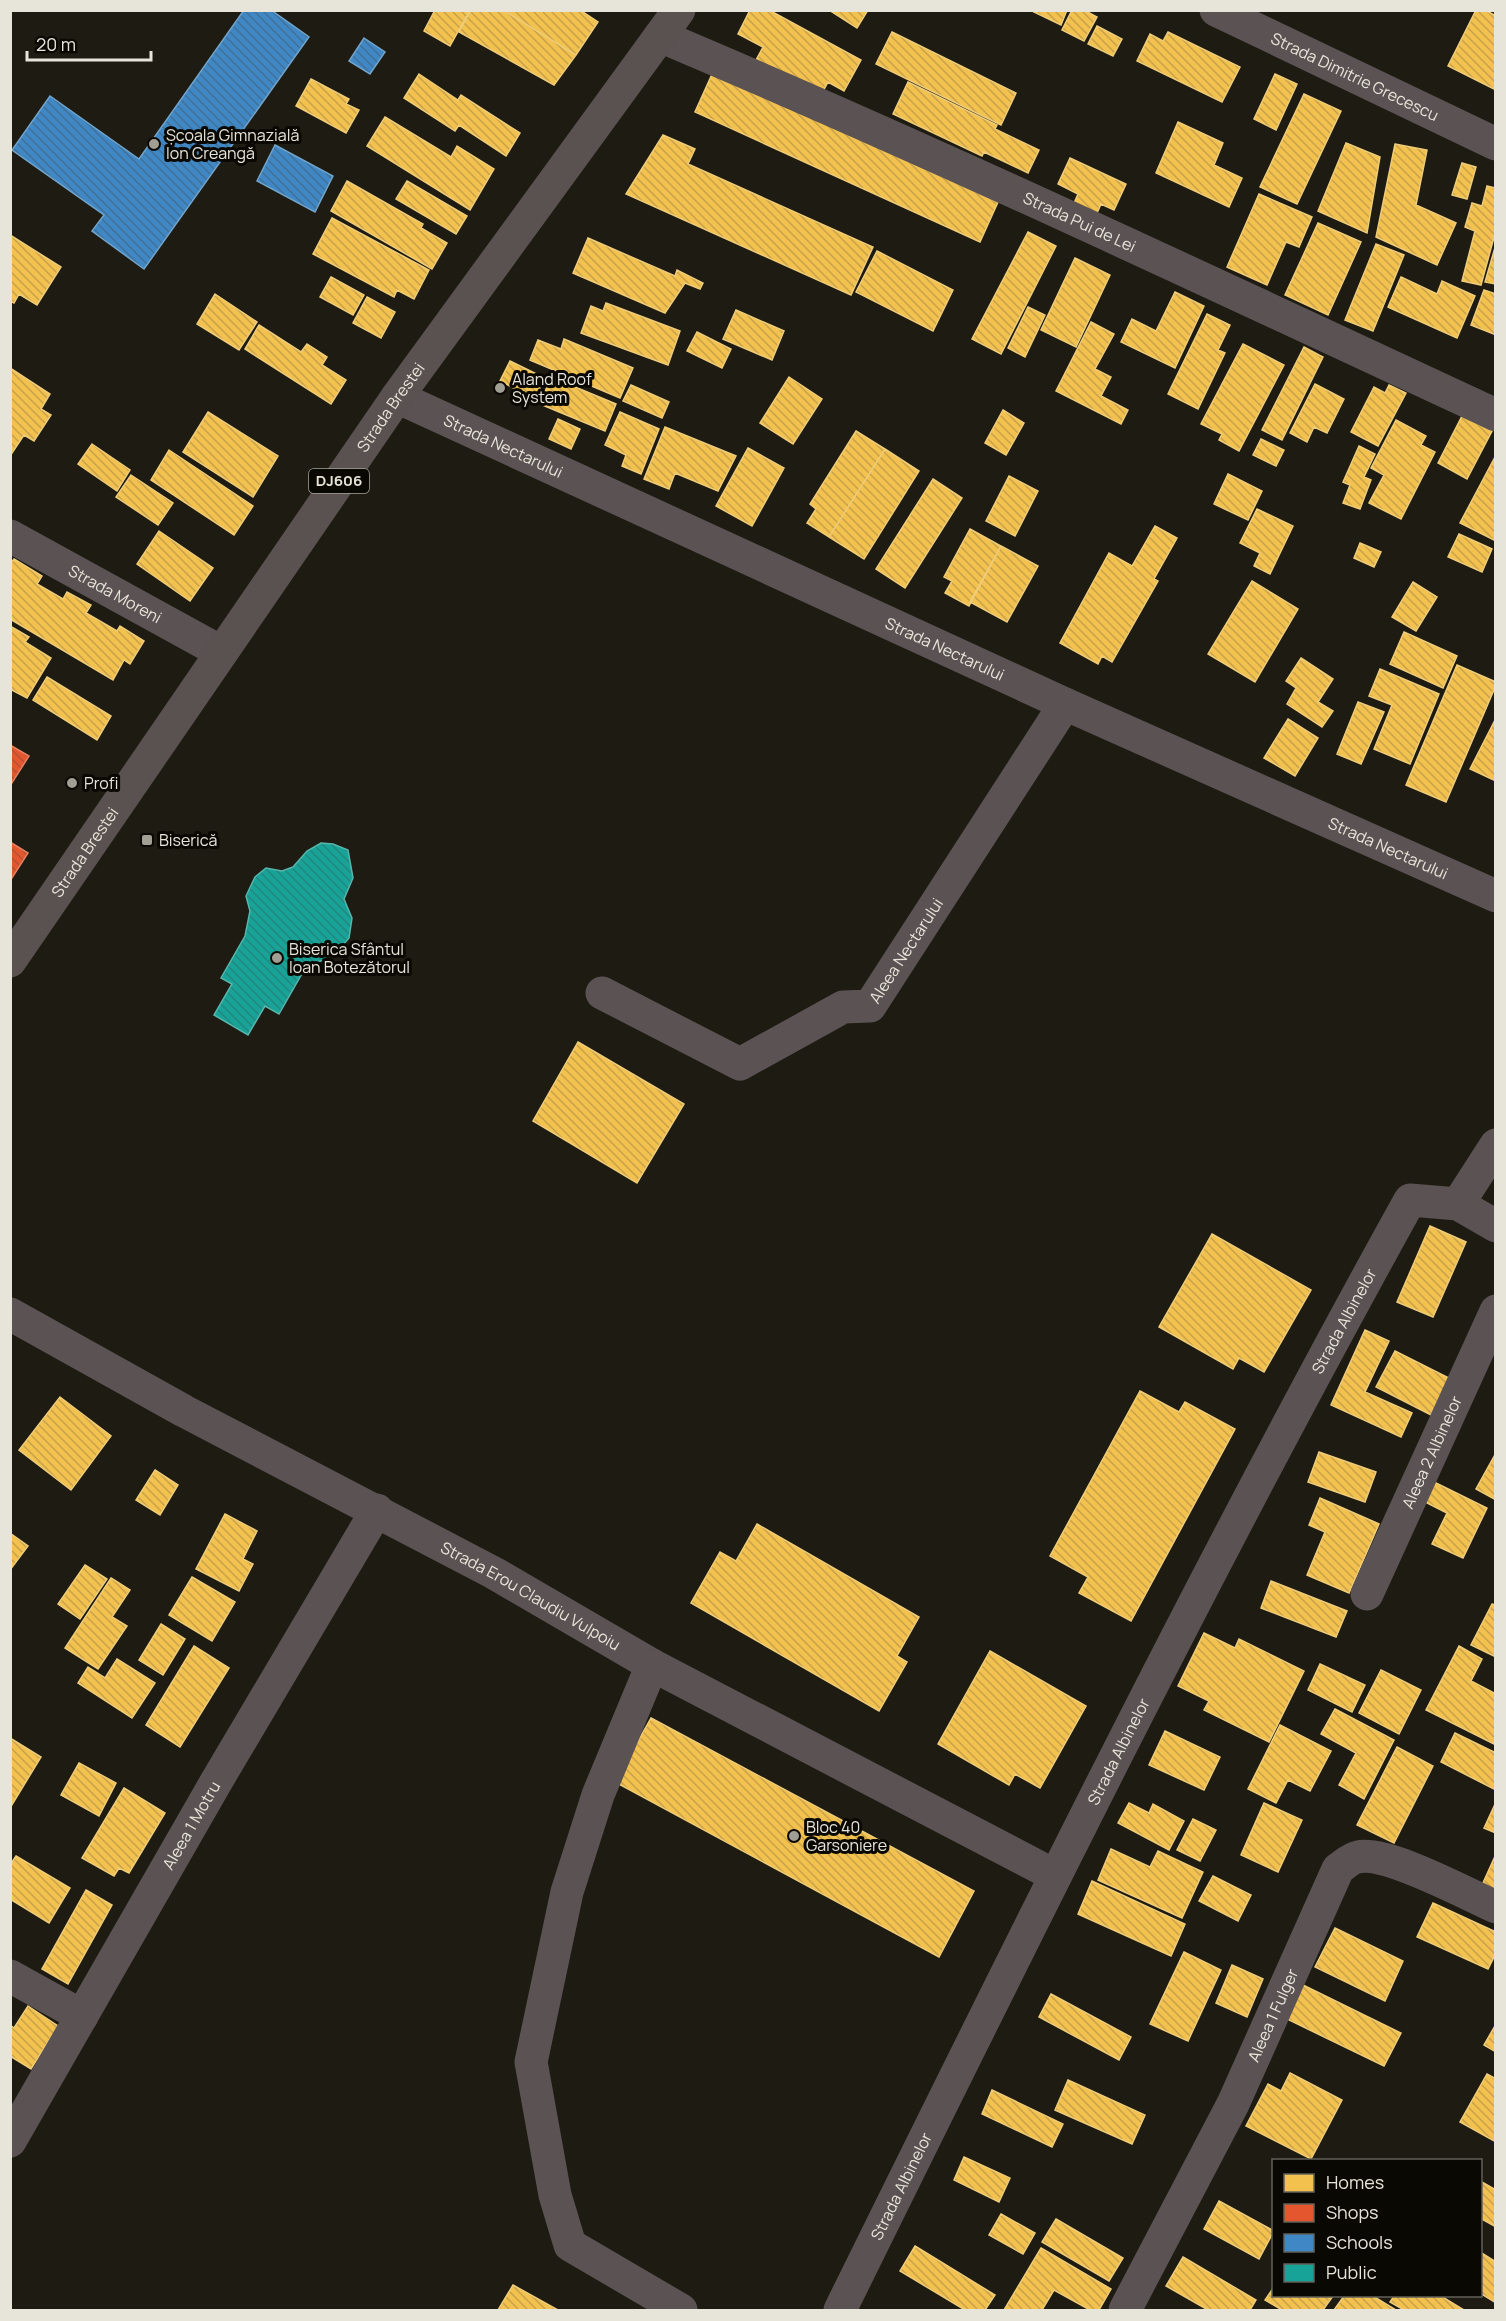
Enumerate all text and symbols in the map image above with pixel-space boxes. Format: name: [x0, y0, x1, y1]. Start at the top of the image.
scale bar: [27, 24, 152, 62]
street label: Strada Dimitrie Grecescu: [1267, 27, 1442, 126]
text: 20 m: [36, 32, 76, 56]
place label: Școala Gimnazială Ion Creangă: [166, 124, 299, 164]
marker: Școala Gimnazială Ion Creangă: [147, 137, 161, 151]
street label: Strada Pui de Lei: [1020, 187, 1140, 257]
street label: Strada Brestei: [352, 358, 430, 456]
place label: Aland Roof System: [512, 368, 592, 408]
marker: Aland Roof System: [493, 381, 507, 395]
street label: Strada Nectarului: [440, 409, 567, 483]
road number: DJ606: [309, 469, 369, 493]
street label: Strada Moreni: [65, 559, 166, 628]
street label: Strada Nectarului: [882, 612, 1008, 686]
place label: Profi: [84, 772, 118, 794]
marker: Profi: [65, 776, 79, 790]
street label: Strada Brestei: [46, 803, 123, 902]
street label: Strada Nectarului: [1325, 812, 1452, 884]
place label: Biserică: [159, 829, 218, 851]
marker: Biserică: [140, 833, 154, 847]
street label: Aleea Nectarului: [864, 894, 948, 1007]
place label: Biserica Sfântul Ioan Botezătorul: [289, 938, 410, 978]
marker: Biserica Sfântul Ioan Botezătorul: [270, 951, 284, 965]
street label: Strada Albinelor: [1306, 1264, 1381, 1378]
street label: Aleea 2 Albinelor: [1396, 1392, 1467, 1512]
street label: Strada Erou Claudiu Vulpoiu: [437, 1536, 625, 1655]
street label: Strada Albinelor: [1082, 1694, 1155, 1809]
street label: Aleea 1 Motru: [157, 1777, 225, 1874]
place label: Bloc 40 Garsoniere: [806, 1816, 887, 1856]
marker: Bloc 40 Garsoniere: [787, 1829, 801, 1843]
street label: Aleea 1 Fulger: [1242, 1965, 1303, 2065]
street label: Strada Albinelor: [865, 2129, 937, 2244]
legend: [1272, 2159, 1482, 2297]
text: Homes: [1326, 2170, 1384, 2194]
text: Shops: [1326, 2200, 1378, 2224]
text: Schools: [1326, 2230, 1393, 2254]
text: Public: [1326, 2260, 1377, 2284]

